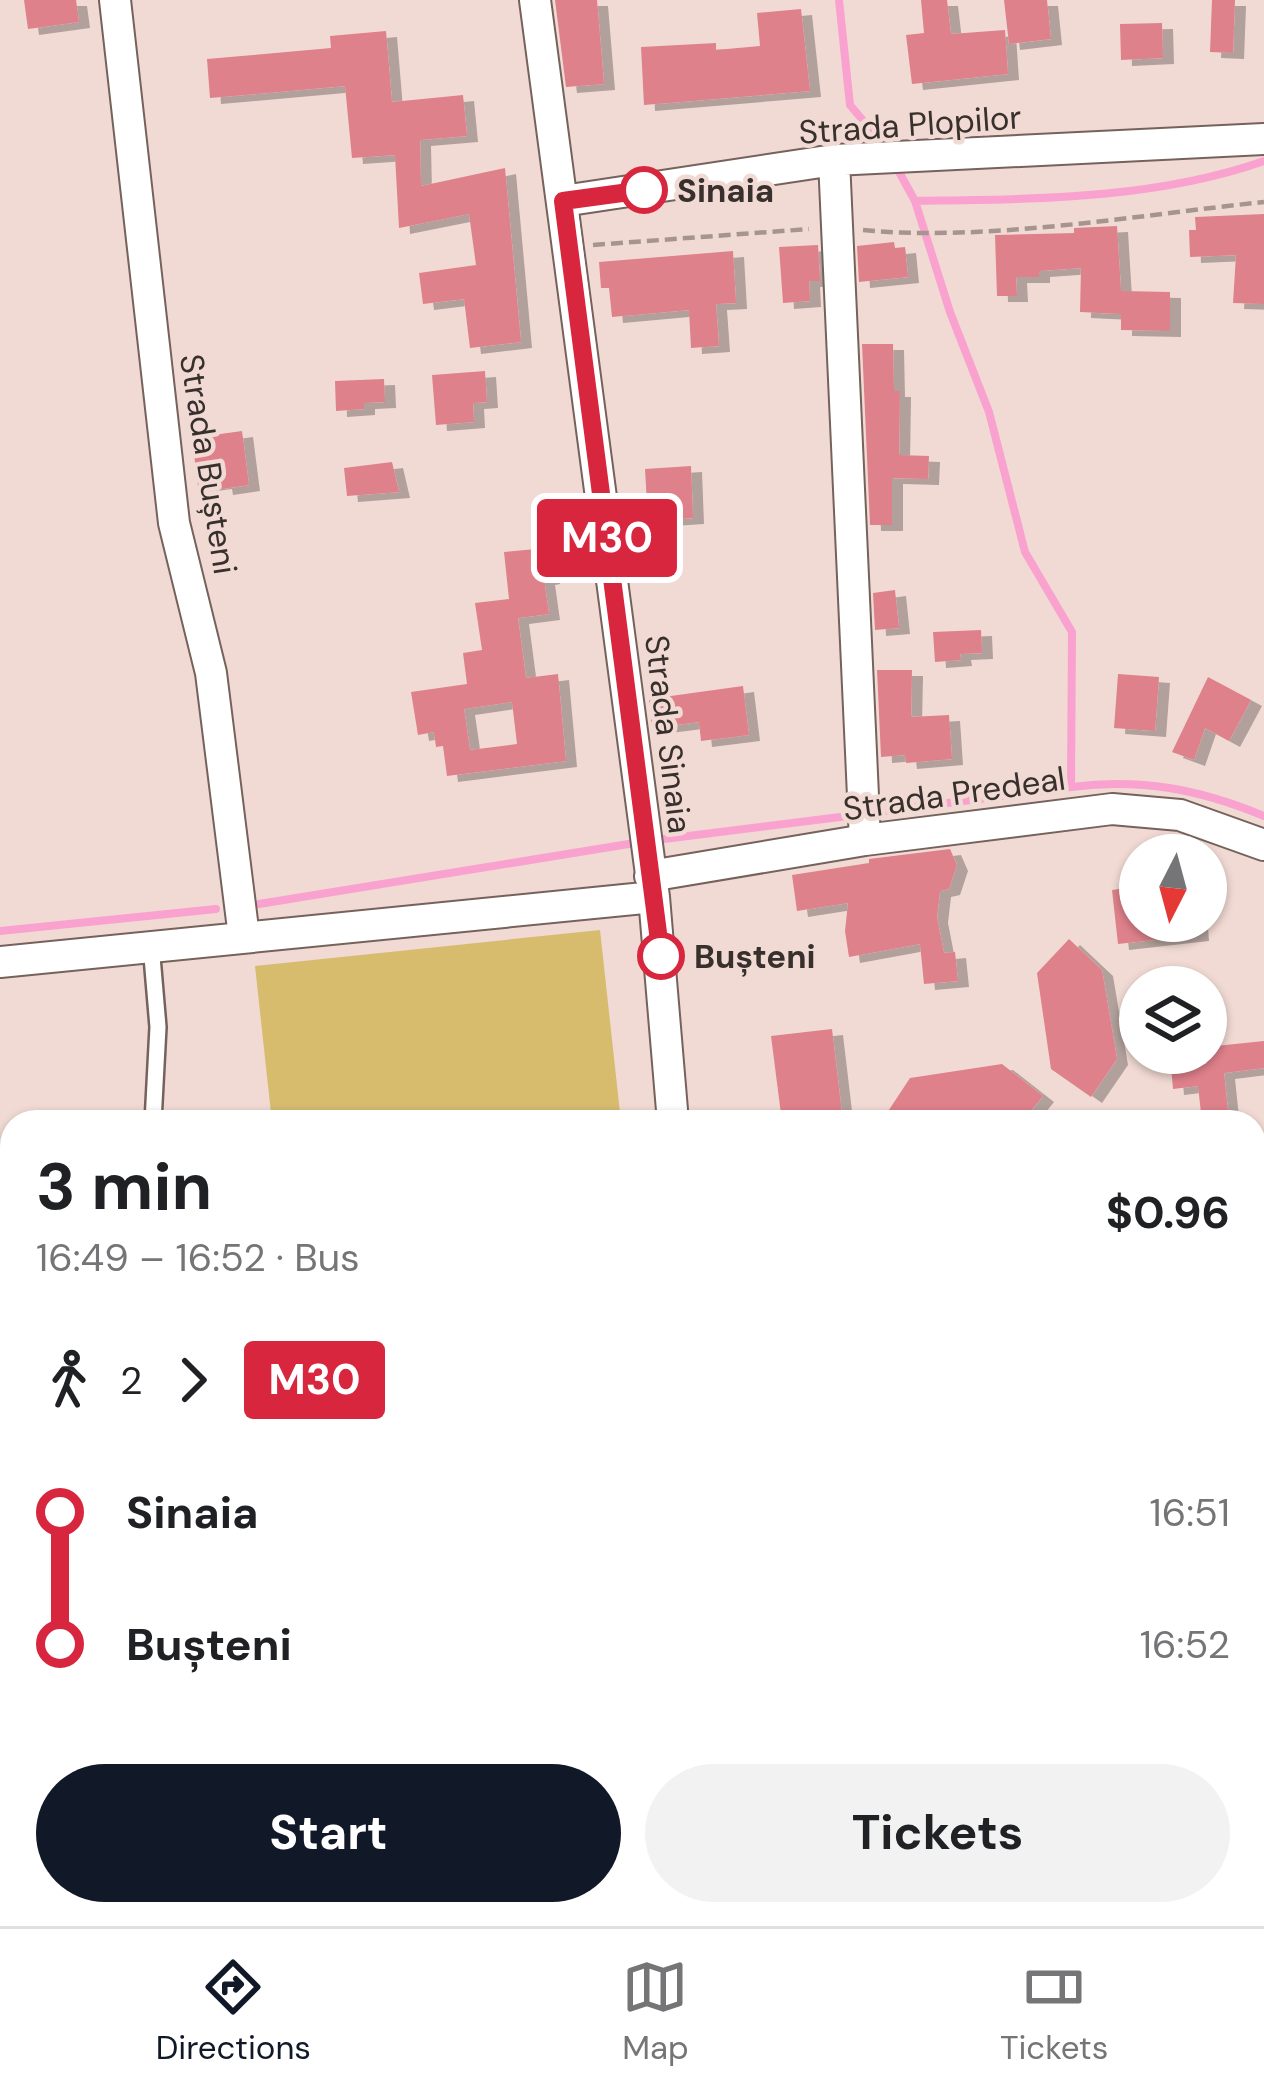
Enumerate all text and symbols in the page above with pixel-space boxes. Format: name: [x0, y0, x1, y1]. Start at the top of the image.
street label: Strada Plopilor: [797, 95, 1023, 154]
marker: Sinaia: [622, 168, 666, 212]
place label: Sinaia: [677, 169, 774, 212]
street label: Strada Bușteni: [170, 351, 247, 577]
line badge: M30: [538, 499, 676, 577]
text: M30: [561, 510, 653, 565]
street label: Strada Sinaia: [635, 632, 702, 836]
street label: Strada Predeal: [840, 757, 1068, 830]
north arrow: [1119, 834, 1227, 942]
map controls: [1119, 834, 1227, 1074]
marker: Bușteni: [639, 934, 683, 978]
place label: Bușteni: [694, 935, 816, 978]
button: layers: [1119, 966, 1227, 1074]
text: 3 min: [36, 1144, 212, 1229]
text: $0.96: [1106, 1183, 1230, 1242]
text: 16:49 – 16:52 · Bus: [36, 1232, 360, 1283]
icon: walk: [36, 1347, 102, 1413]
icon: forward: [160, 1347, 226, 1413]
text: M30: [268, 1352, 361, 1407]
text: 2: [120, 1355, 142, 1406]
text: Sinaia: [126, 1483, 258, 1542]
text: 16:51: [1150, 1487, 1230, 1538]
text: Bușteni: [126, 1615, 292, 1674]
text: 16:52: [1140, 1619, 1230, 1670]
button: Start: [36, 1764, 621, 1902]
button: Tickets: [645, 1764, 1230, 1902]
tab: Directions: [156, 1954, 311, 2069]
tab: Map: [622, 1954, 689, 2069]
tab: Tickets: [1000, 1954, 1108, 2069]

